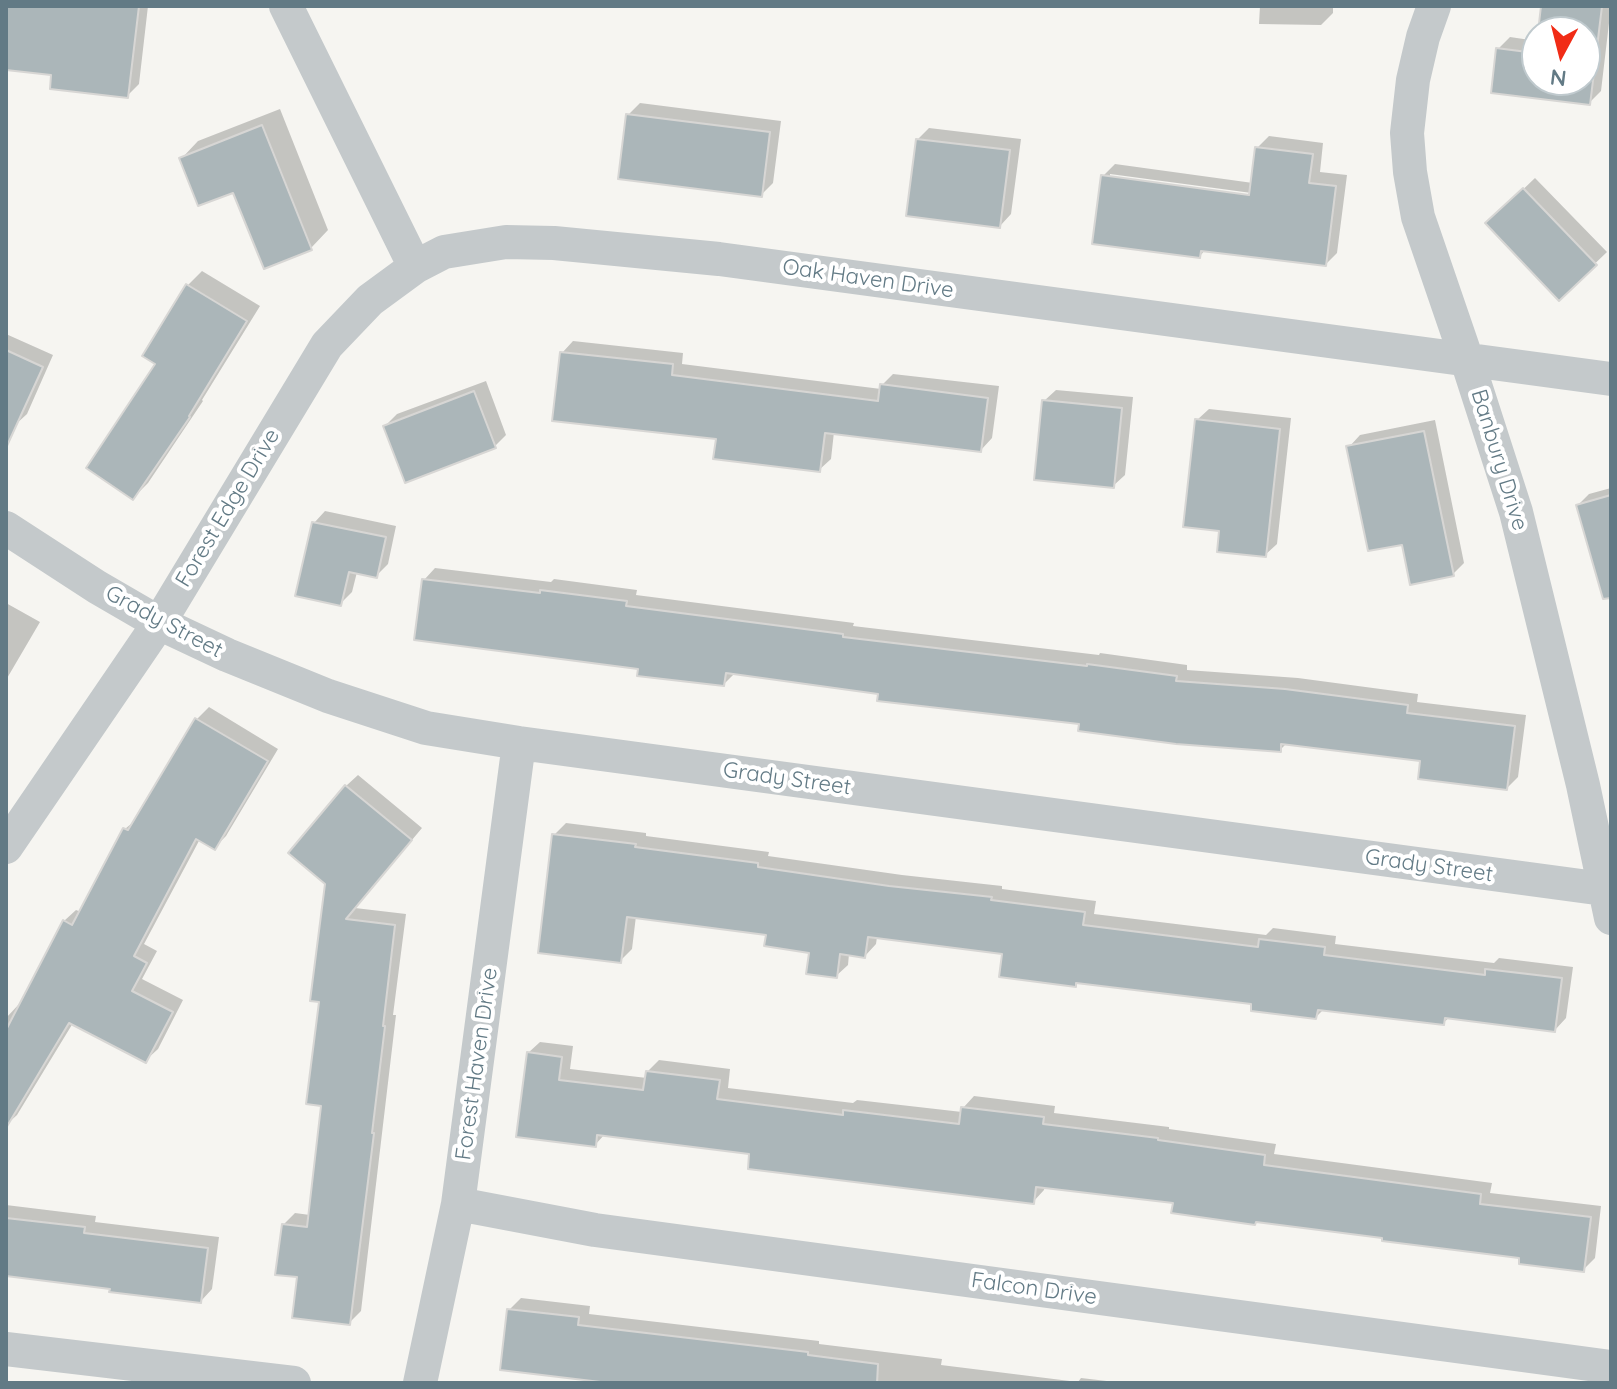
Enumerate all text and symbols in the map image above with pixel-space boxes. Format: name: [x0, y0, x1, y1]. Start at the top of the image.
north arrow: [1521, 16, 1601, 96]
text: N: [1549, 63, 1568, 93]
street label: Oak Haven Drive: [781, 254, 955, 304]
street label: Banbury Drive: [1465, 386, 1533, 534]
street label: Forest Edge Drive: [170, 424, 286, 592]
street label: Grady Street: [101, 580, 227, 664]
street label: Grady Street: [721, 757, 853, 801]
street label: Grady Street: [1363, 844, 1495, 888]
street label: Forest Haven Drive: [450, 966, 504, 1162]
street label: Falcon Drive: [970, 1267, 1098, 1311]

